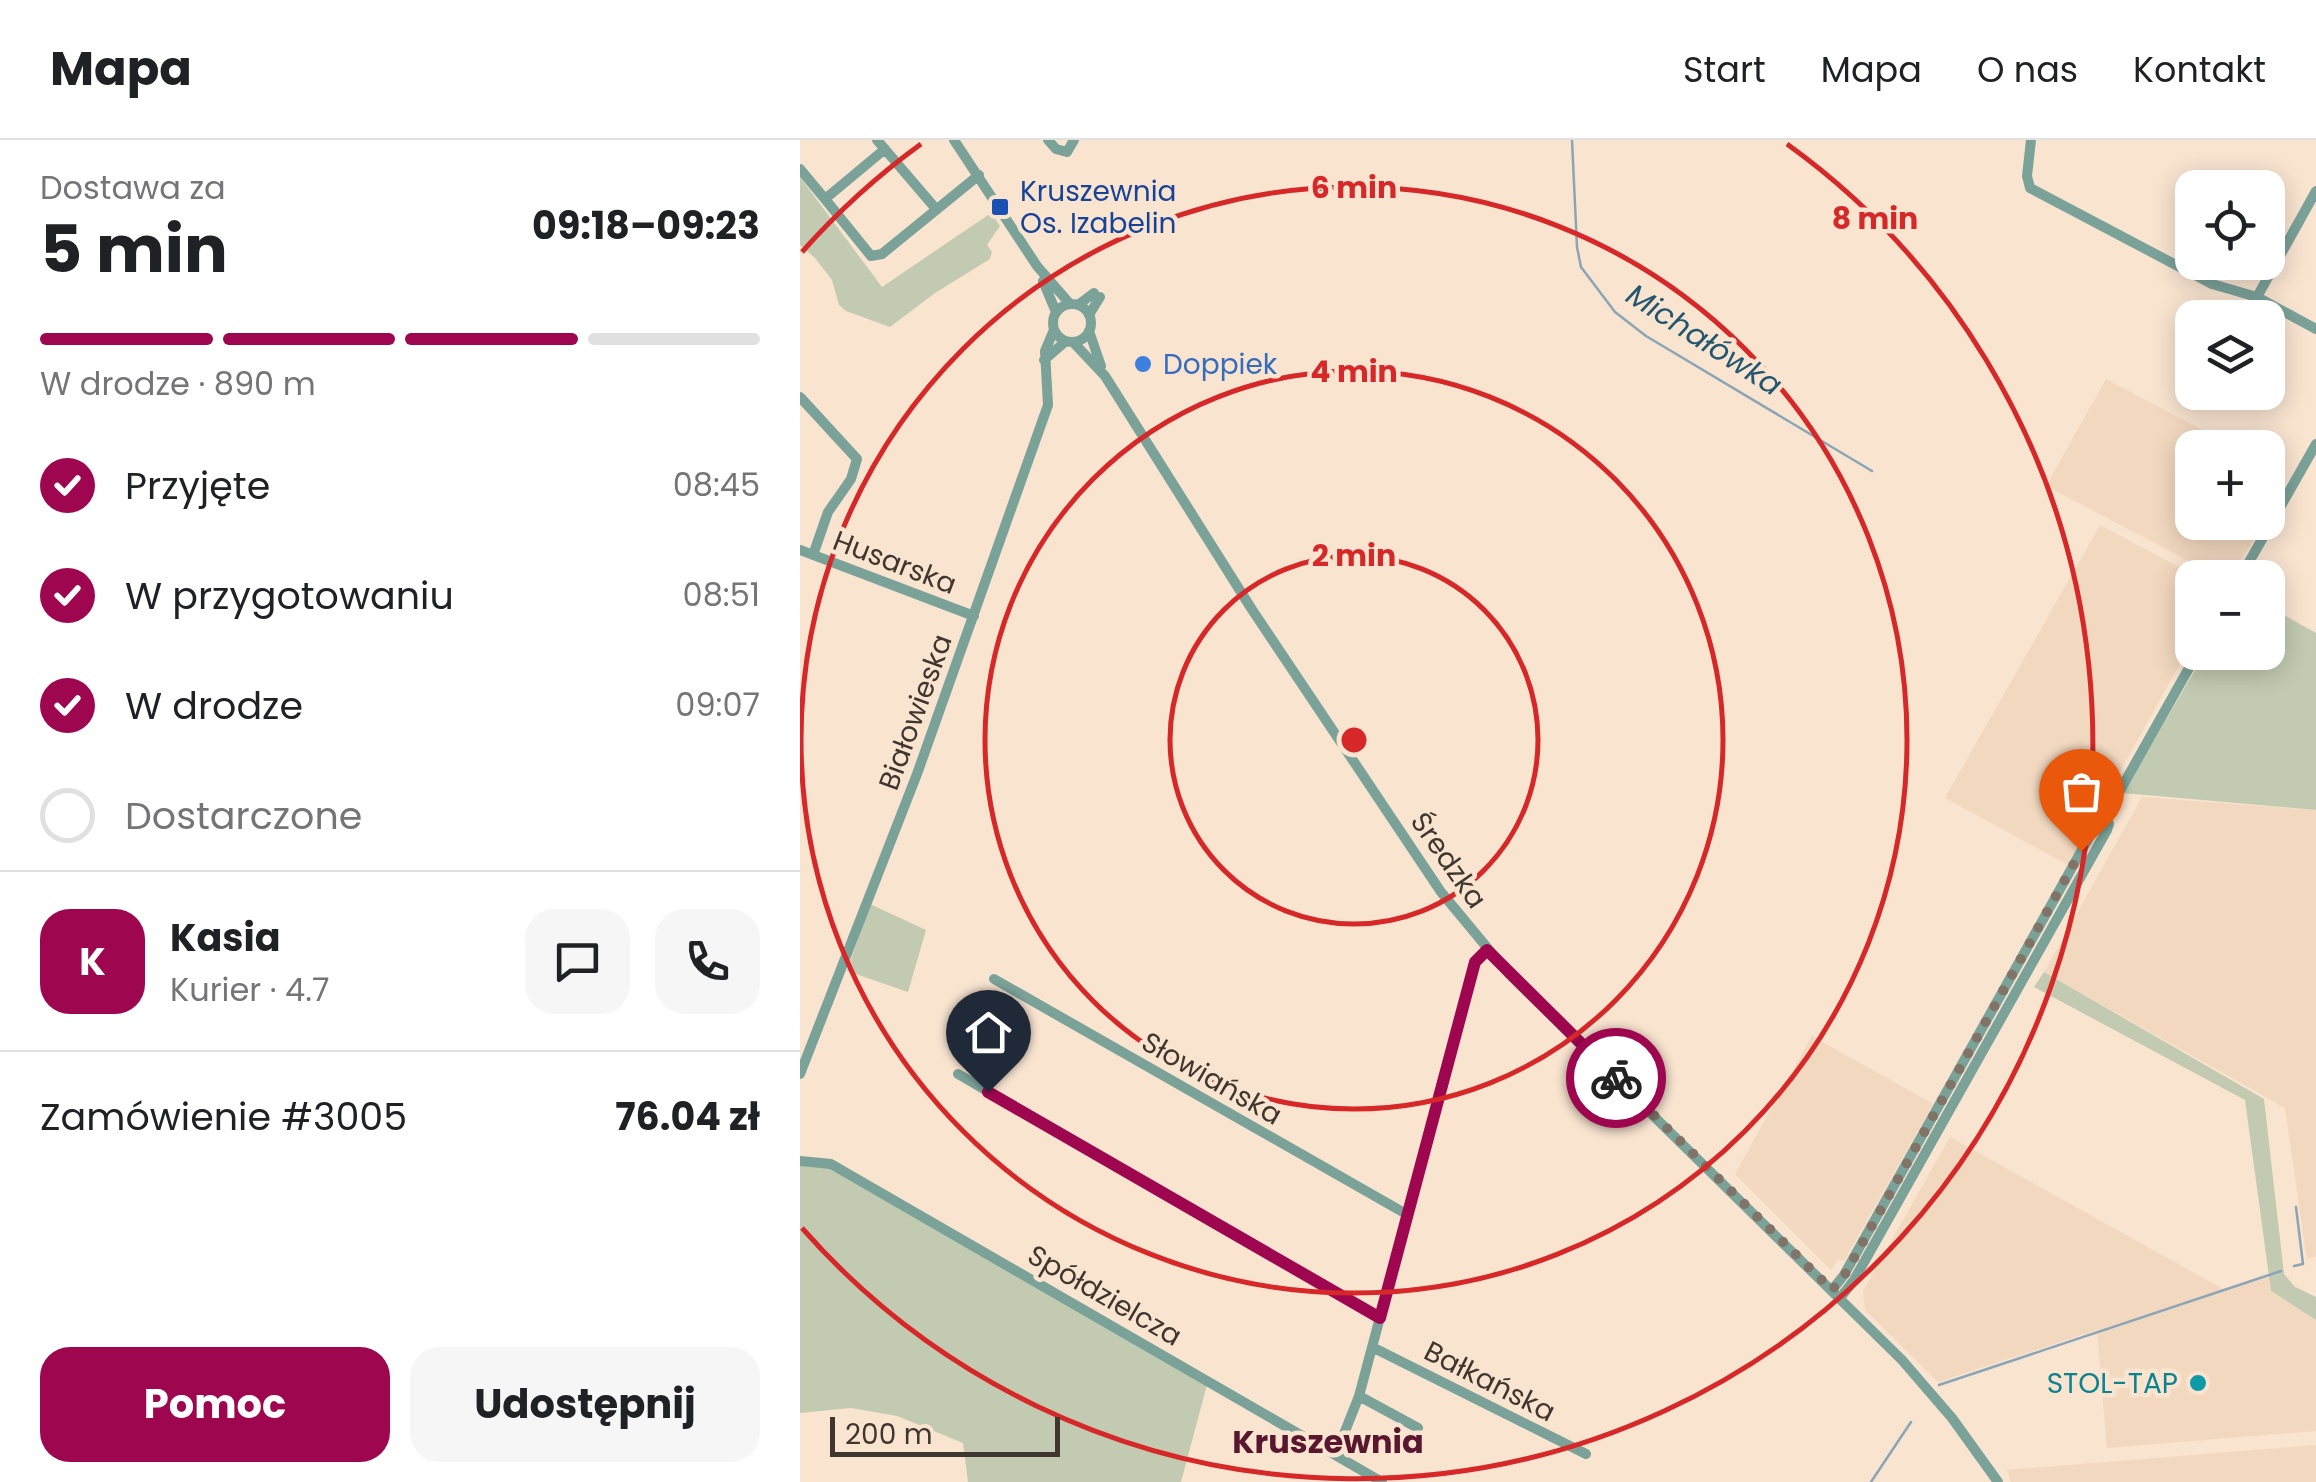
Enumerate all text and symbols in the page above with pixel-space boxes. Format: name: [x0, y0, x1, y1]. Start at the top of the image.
text: Mapa: [50, 35, 192, 102]
text: Start: [1683, 45, 1766, 94]
text: Mapa: [1821, 45, 1922, 94]
text: O nas: [1977, 45, 2078, 94]
text: Kontakt: [2133, 45, 2266, 94]
text: Dostawa za: [40, 165, 226, 210]
text: 6 min: [1311, 166, 1397, 209]
map controls: [2175, 170, 2285, 670]
button: locate: [2175, 170, 2285, 280]
place label: Kruszewnia Os. Izabelin: [1020, 172, 1177, 243]
marker: Kruszewnia Os. Izabelin: [989, 196, 1011, 218]
text: 8 min: [1832, 197, 1918, 240]
text: 09:18–09:23: [532, 199, 760, 252]
text: 5 min: [40, 204, 228, 295]
water label: Michałówka: [1618, 273, 1791, 406]
button: layers: [2175, 300, 2285, 410]
place label: Doppiek: [1163, 345, 1278, 384]
text: 4 min: [1310, 350, 1398, 393]
marker: Doppiek: [1132, 353, 1154, 375]
text: W drodze · 890 m: [40, 361, 316, 406]
button: +: [2175, 430, 2285, 540]
icon: check: [40, 458, 95, 513]
text: Przyjęte: [125, 459, 270, 512]
text: 08:45: [673, 462, 760, 507]
street label: Husarska: [828, 521, 962, 604]
text: 2 min: [1312, 534, 1396, 577]
button: −: [2175, 560, 2285, 670]
icon: check: [40, 568, 95, 623]
text: W przygotowaniu: [125, 569, 454, 622]
text: 08:51: [683, 572, 760, 617]
street label: Białowieska: [869, 629, 962, 795]
icon: check: [40, 678, 95, 733]
text: W drodze: [125, 679, 303, 732]
text: 09:07: [675, 682, 760, 727]
centre of rings: [1336, 722, 1372, 758]
pin: [2039, 749, 2124, 852]
icon: bag: [2054, 764, 2109, 819]
text: Dostarczone: [125, 789, 362, 842]
street label: Średzka: [1401, 804, 1496, 916]
button: chat: [525, 909, 630, 1014]
button: phone: [655, 909, 760, 1014]
text: Kasia: [170, 911, 281, 964]
text: K: [79, 935, 106, 988]
text: Kurier · 4.7: [170, 967, 329, 1012]
pin: [946, 990, 1031, 1093]
icon: home: [961, 1005, 1016, 1060]
street label: Słowiańska: [1134, 1023, 1289, 1134]
courier: [1566, 1028, 1666, 1128]
icon: bike: [1589, 1051, 1644, 1106]
text: Zamówienie #3005: [40, 1090, 407, 1143]
text: 76.04 zł: [615, 1090, 760, 1143]
street label: Spółdzielcza: [1021, 1236, 1189, 1355]
street label: Bałkańska: [1417, 1332, 1562, 1431]
button: Pomoc: [40, 1347, 390, 1462]
button: Udostępnij: [410, 1347, 760, 1462]
place label: STOL-TAP: [2047, 1364, 2178, 1403]
marker: STOL-TAP: [2187, 1372, 2209, 1394]
scale bar: [830, 1412, 1060, 1456]
text: 200 m: [845, 1415, 933, 1454]
district label: Kruszewnia: [1232, 1419, 1424, 1464]

